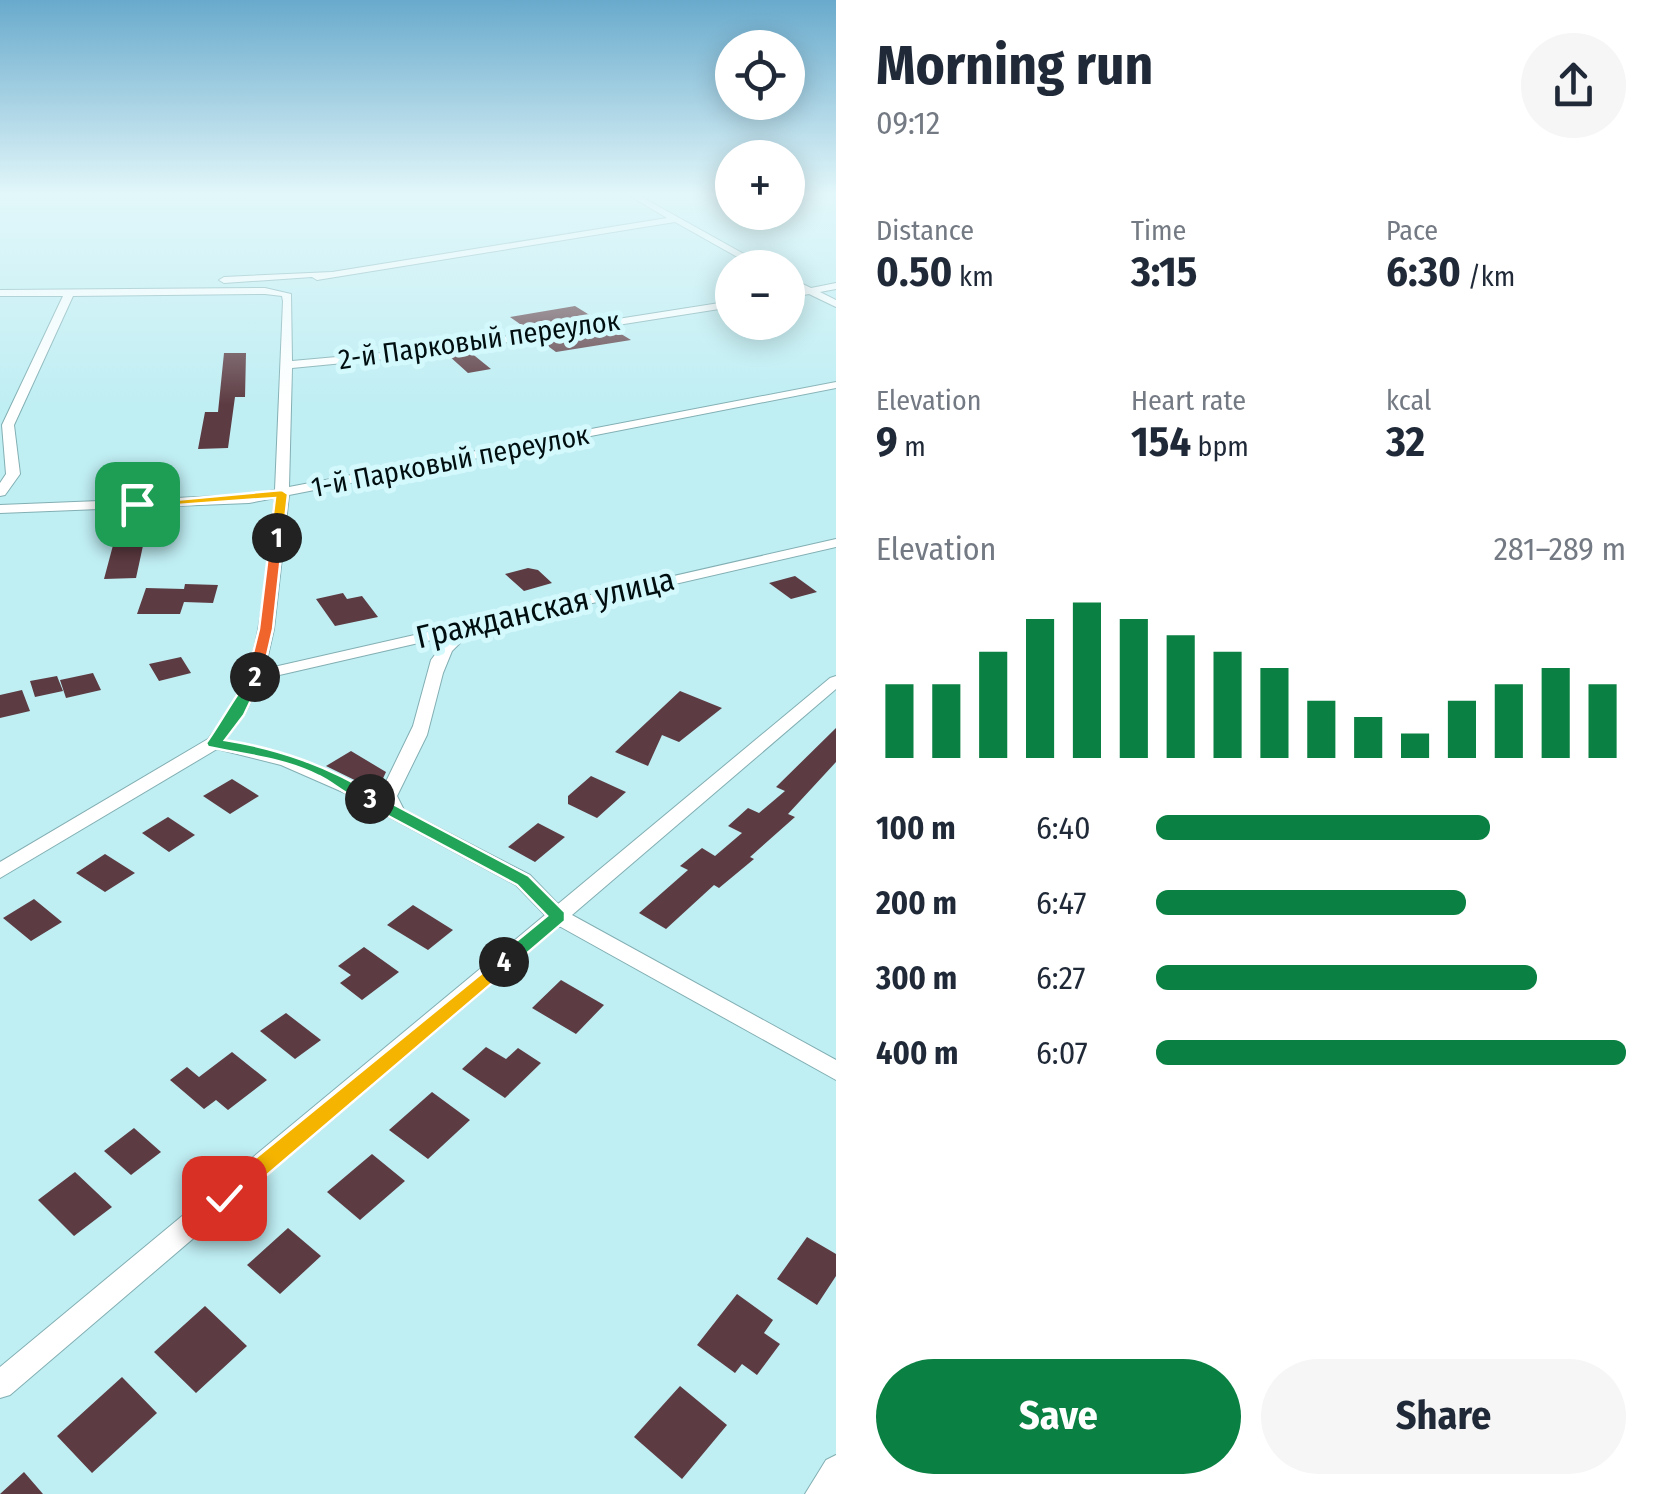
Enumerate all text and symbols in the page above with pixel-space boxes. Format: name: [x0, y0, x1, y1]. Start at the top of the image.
map controls: [715, 30, 805, 340]
button: locate: [715, 30, 805, 120]
text: Morning run: [876, 33, 1153, 99]
button: share: [1521, 33, 1626, 138]
text: 09:12: [876, 104, 940, 142]
button: +: [715, 140, 805, 230]
text: Distance: [876, 214, 974, 247]
text: Time: [1131, 214, 1186, 247]
text: Pace: [1386, 214, 1438, 247]
text: 0.50: [876, 247, 953, 297]
text: 3:15: [1131, 247, 1197, 297]
text: 6:30: [1386, 247, 1461, 297]
button: −: [715, 250, 805, 340]
text: km: [953, 260, 994, 293]
text: /km: [1461, 260, 1515, 293]
street label: 2-й Парковый переулок: [336, 304, 622, 376]
text: Elevation: [876, 384, 981, 417]
text: Heart rate: [1131, 384, 1246, 417]
text: kcal: [1386, 384, 1431, 417]
text: 9: [876, 417, 898, 467]
text: 154: [1131, 417, 1191, 467]
text: 32: [1386, 417, 1425, 467]
street label: 1-й Парковый переулок: [308, 418, 592, 504]
text: m: [898, 430, 926, 463]
text: bpm: [1191, 430, 1249, 463]
pin: [95, 462, 180, 547]
icon: arrive: [110, 477, 165, 532]
pin: 1: [252, 513, 302, 563]
text: 1: [271, 521, 283, 554]
text: Elevation: [876, 530, 996, 568]
text: 281–289 m: [1494, 530, 1626, 568]
street label: Гражданская улица: [412, 560, 678, 656]
pin: 2: [230, 652, 280, 702]
text: 2: [249, 660, 261, 693]
pin: 3: [345, 774, 395, 824]
text: 3: [363, 782, 377, 815]
text: 100 m: [876, 809, 956, 847]
text: 6:40: [1036, 809, 1091, 847]
text: 200 m: [876, 884, 957, 922]
text: 6:47: [1036, 884, 1086, 922]
pin: 4: [479, 937, 529, 987]
text: 4: [497, 945, 511, 978]
text: 300 m: [876, 959, 957, 997]
text: 6:27: [1036, 959, 1086, 997]
text: 400 m: [876, 1034, 958, 1072]
text: 6:07: [1036, 1034, 1088, 1072]
pin: [182, 1156, 267, 1241]
icon: check: [197, 1171, 252, 1226]
button: Save: [876, 1359, 1241, 1474]
button: Share: [1261, 1359, 1626, 1474]

